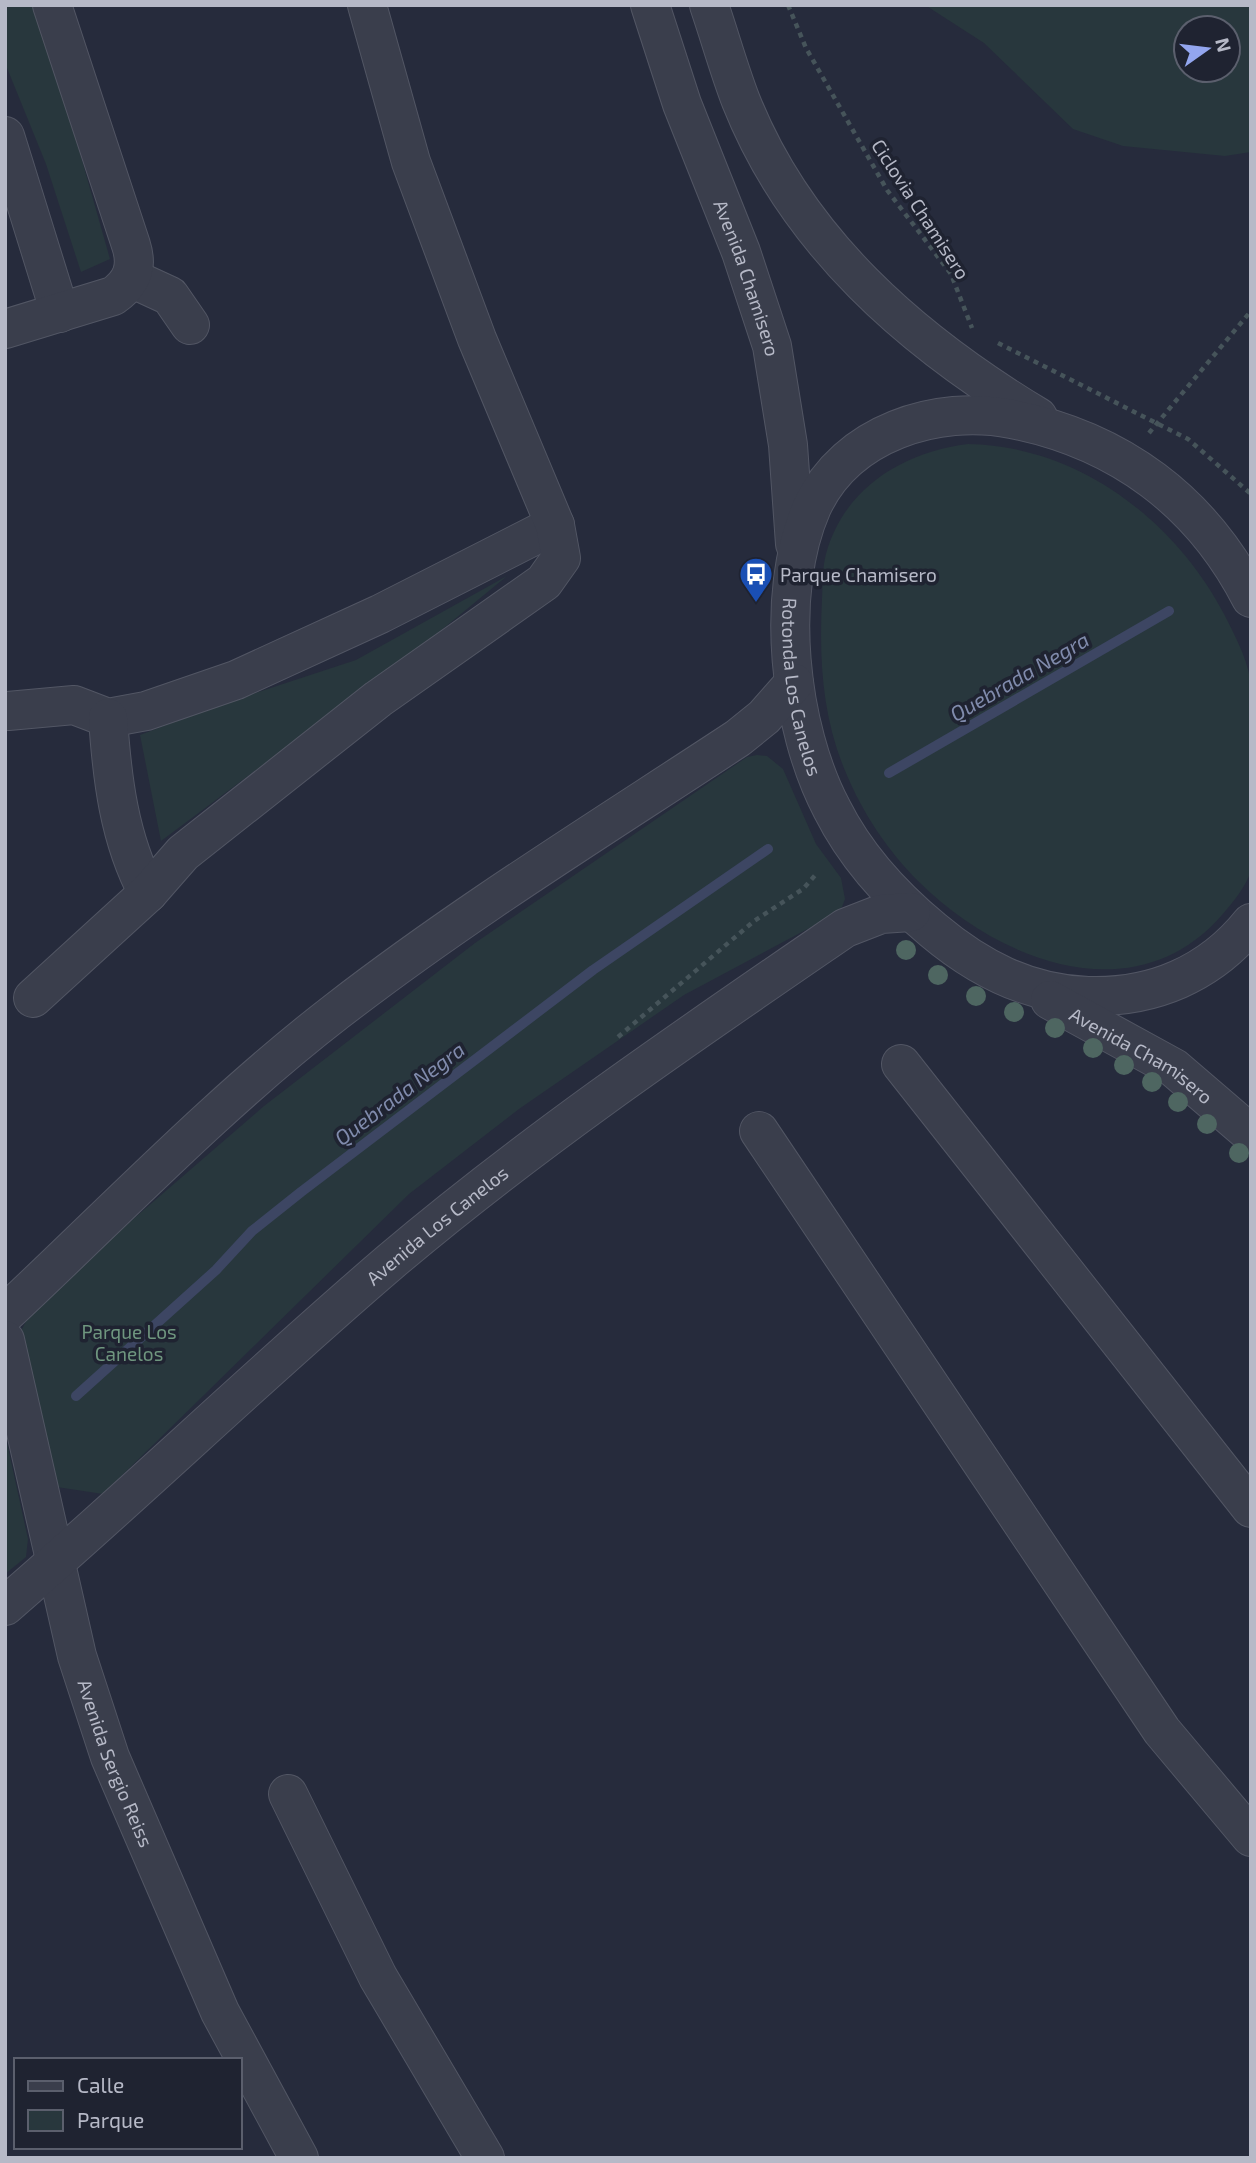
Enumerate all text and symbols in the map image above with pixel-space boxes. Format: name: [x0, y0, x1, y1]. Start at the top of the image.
north arrow: [1172, 14, 1242, 84]
text: N: [1211, 35, 1237, 54]
street label: Ciclovia Chamisero: [867, 135, 975, 283]
street label: Avenida Chamisero: [710, 196, 785, 358]
bus stop icon: Parque Chamisero: [737, 555, 775, 604]
place label: Parque Chamisero: [780, 563, 937, 586]
street label: Rotonda Los Canelos: [779, 597, 827, 779]
water label: Quebrada Negra: [945, 626, 1093, 727]
street label: Avenida Chamisero: [1066, 1002, 1218, 1108]
water label: Quebrada Negra: [329, 1036, 470, 1151]
street label: Avenida Los Canelos: [361, 1160, 512, 1289]
park label: Parque Los Canelos: [81, 1320, 177, 1365]
street label: Avenida Sergio Reiss: [74, 1676, 159, 1850]
legend: [14, 2058, 242, 2149]
text: Calle: [77, 2072, 124, 2097]
text: Parque: [77, 2107, 144, 2132]

